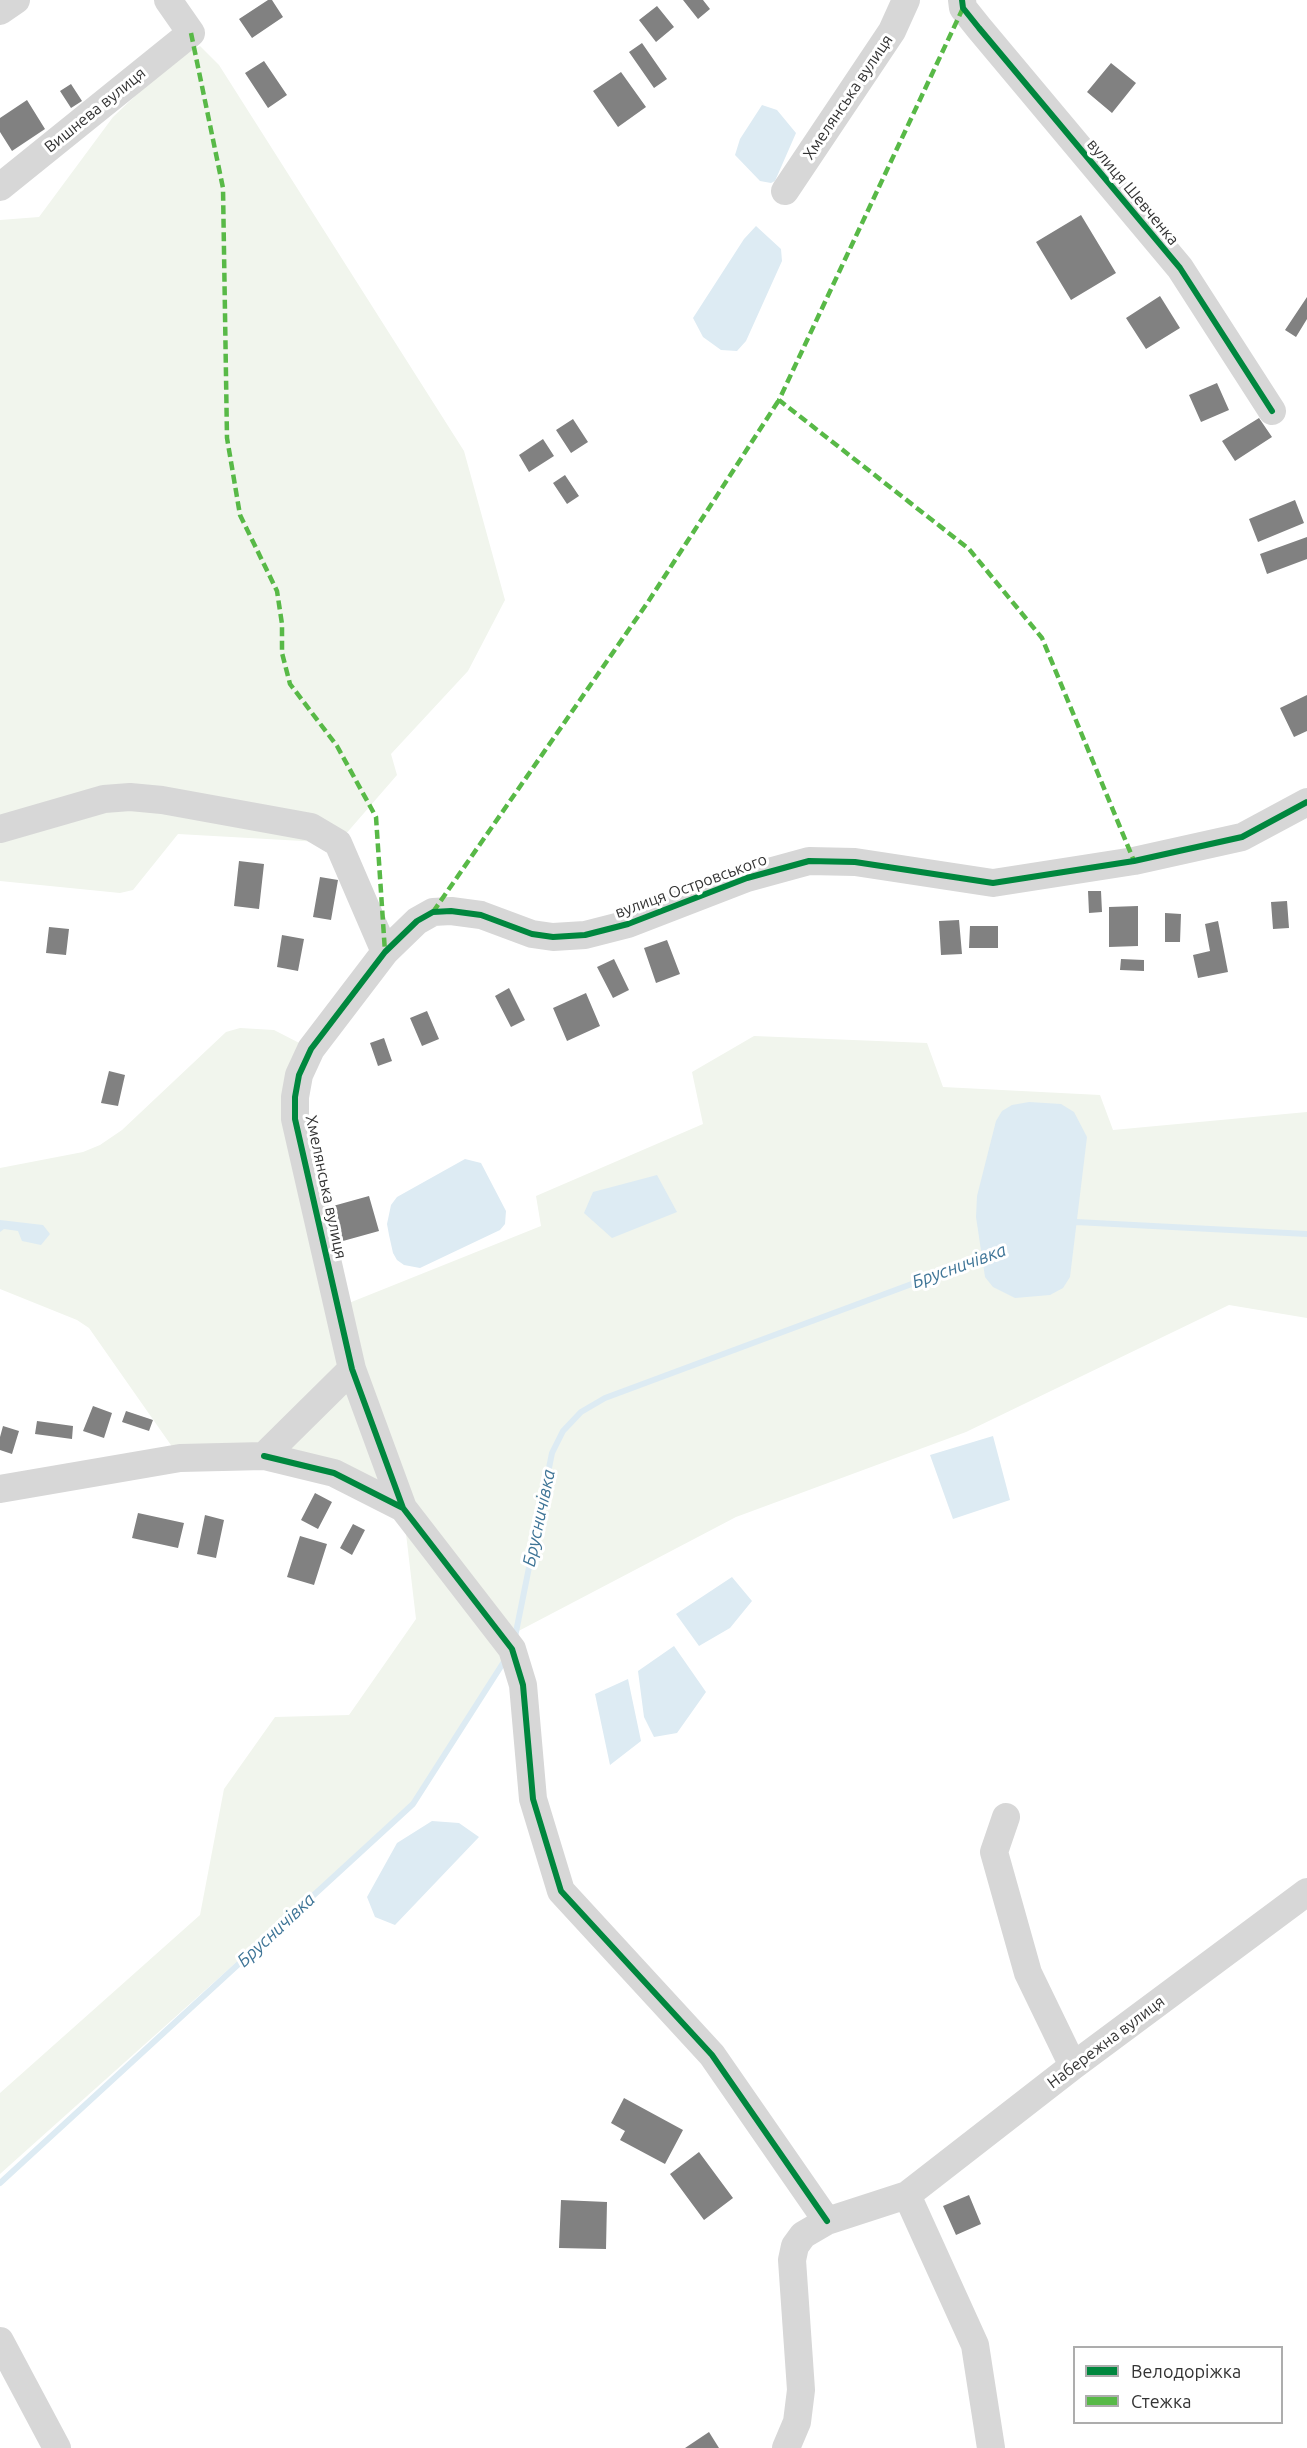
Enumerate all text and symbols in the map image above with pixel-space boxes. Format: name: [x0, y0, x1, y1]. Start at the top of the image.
street label: Хмелянська вулиця: [799, 31, 897, 163]
street label: Вишнева вулиця: [41, 63, 149, 157]
street label: вулиця Шевченка: [1083, 135, 1183, 249]
street label: вулиця Островського: [612, 850, 770, 922]
street label: Хмелянська вулиця: [301, 1113, 351, 1261]
water label: Брусничівка: [909, 1239, 1009, 1293]
water label: Брусничівка: [518, 1468, 560, 1568]
water label: Брусничівка: [233, 1889, 319, 1971]
street label: Набережна вулиця: [1044, 1992, 1168, 2092]
legend: [1073, 2346, 1283, 2424]
text: Велодоріжка: [1131, 2361, 1241, 2381]
text: Стежка: [1131, 2391, 1191, 2411]

